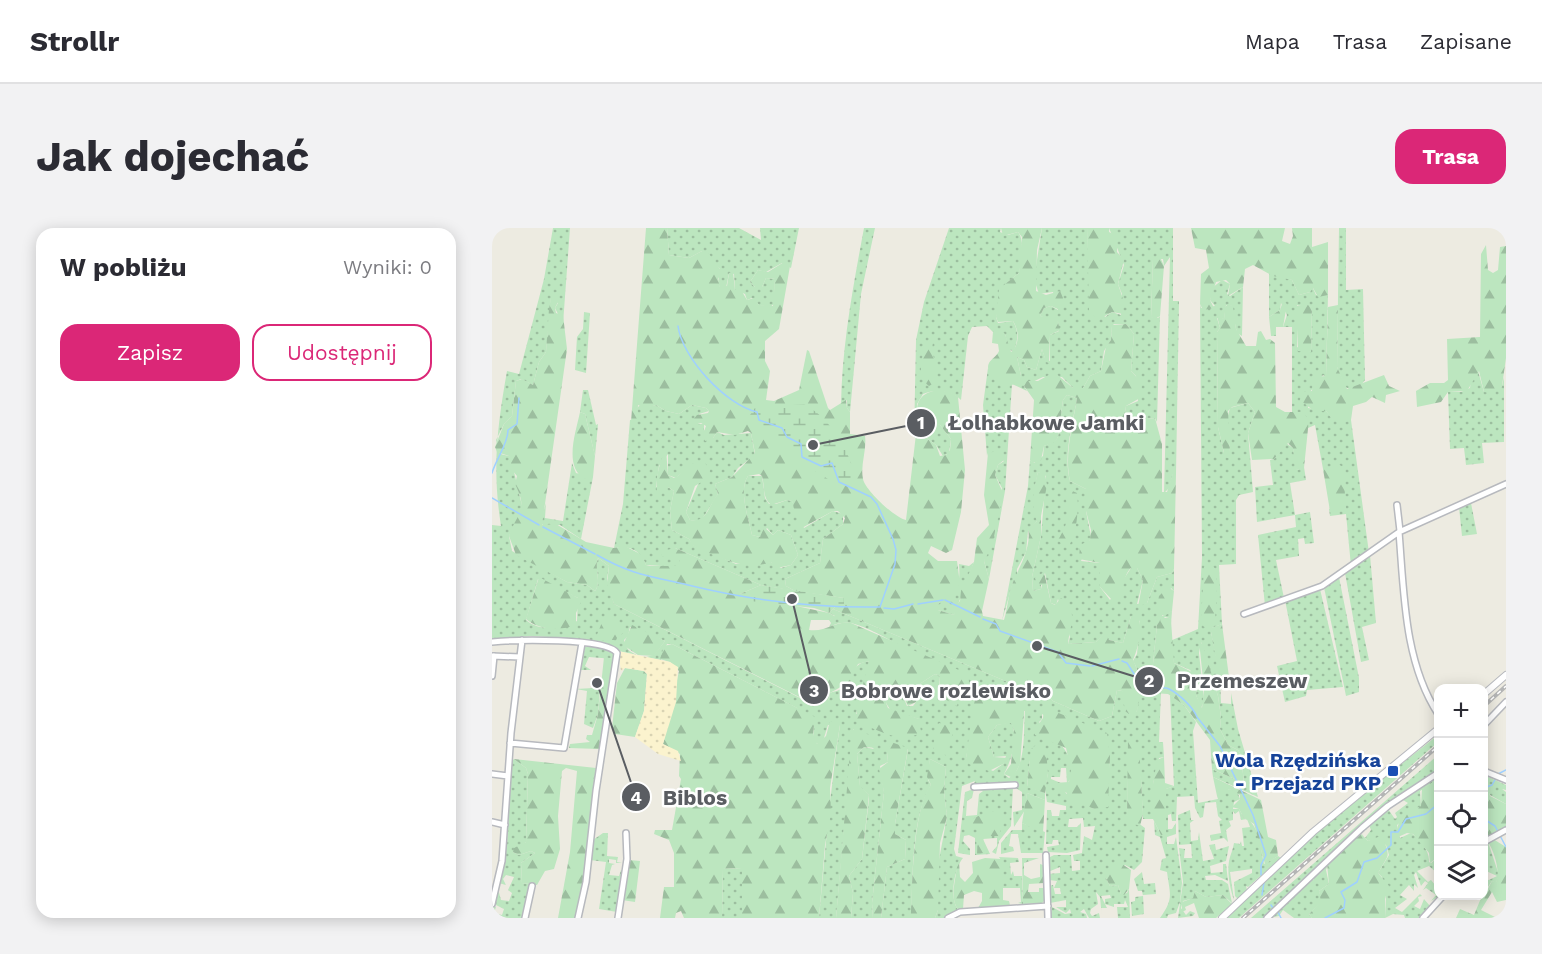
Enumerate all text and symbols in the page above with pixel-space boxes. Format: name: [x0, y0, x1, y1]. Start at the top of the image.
text: Strollr: [30, 25, 119, 58]
text: Mapa: [1245, 29, 1300, 54]
text: Trasa: [1333, 29, 1387, 54]
text: Zapisane: [1420, 29, 1512, 54]
button: Trasa: [1395, 129, 1506, 184]
text: Jak dojechać: [36, 132, 309, 181]
text: W pobliżu: [60, 252, 187, 282]
text: Wyniki: 0: [343, 255, 432, 279]
button: Zapisz: [60, 324, 240, 381]
button: Udostępnij: [252, 324, 432, 381]
callout: Łolhabkowe Jamki: [906, 403, 1157, 442]
text: Łolhabkowe Jamki: [948, 410, 1144, 435]
text: 1: [917, 412, 925, 433]
callout: Przemeszew: [1134, 661, 1319, 700]
text: Przemeszew: [1177, 668, 1307, 693]
text: 2: [1144, 670, 1154, 691]
callout: Bobrowe rozlewisko: [799, 671, 1063, 710]
text: Bobrowe rozlewisko: [841, 678, 1051, 703]
text: 3: [809, 680, 819, 701]
map controls: [1434, 684, 1488, 900]
button: +: [1434, 684, 1488, 738]
button: −: [1434, 738, 1488, 792]
place label: Wola Rzędzińska - Przejazd PKP: [1215, 748, 1381, 795]
marker: Wola Rzędzińska - Przejazd PKP: [1386, 764, 1400, 778]
callout: Biblos: [621, 778, 739, 817]
text: Biblos: [663, 785, 727, 810]
text: 4: [630, 787, 642, 808]
button: locate: [1434, 792, 1488, 846]
button: layers: [1434, 846, 1488, 900]

